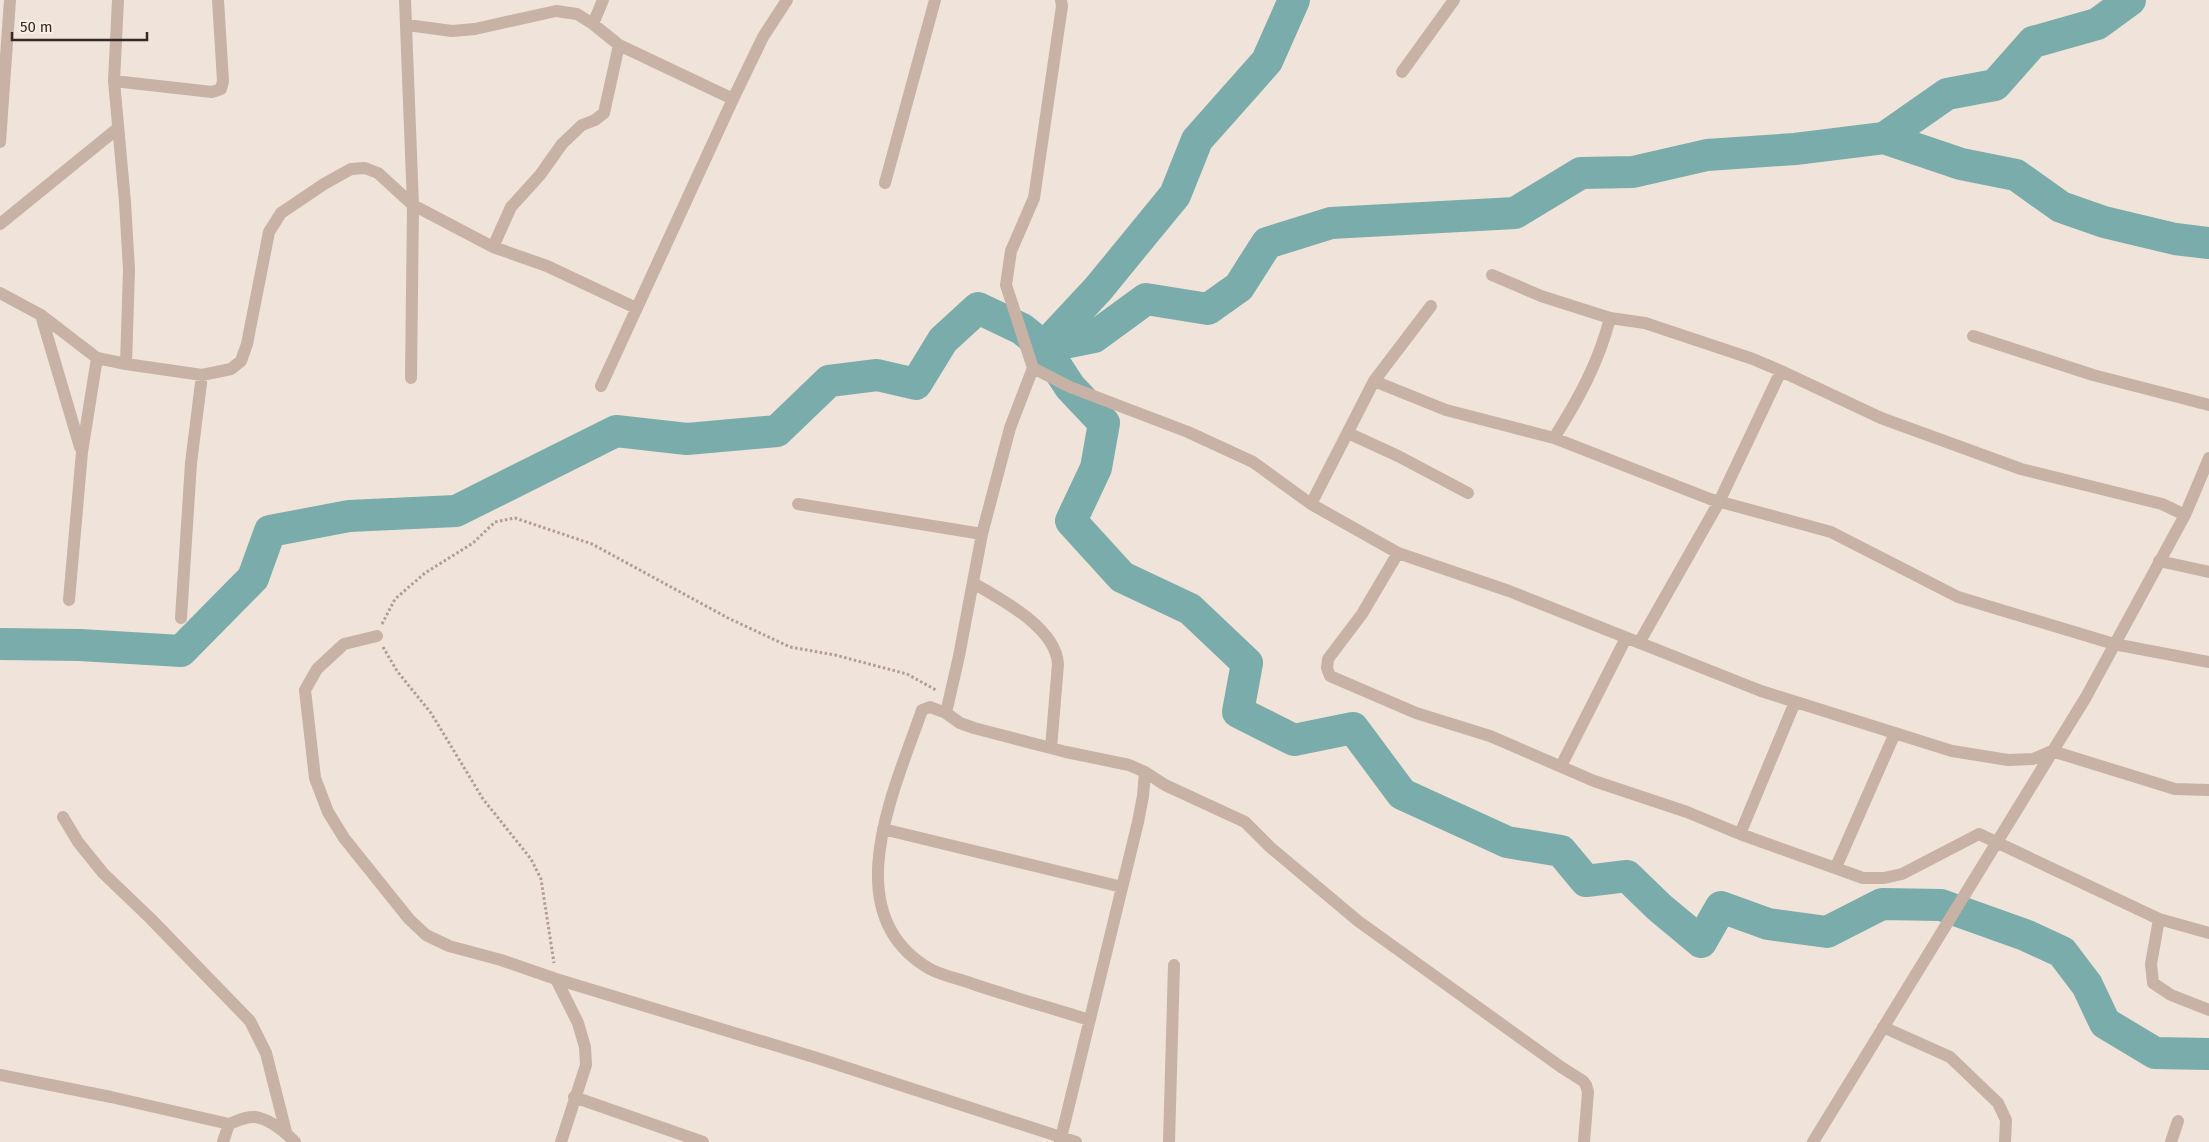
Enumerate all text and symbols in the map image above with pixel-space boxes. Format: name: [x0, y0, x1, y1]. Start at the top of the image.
scale bar: [12, 10, 148, 42]
text: 50 m: [20, 18, 53, 36]

